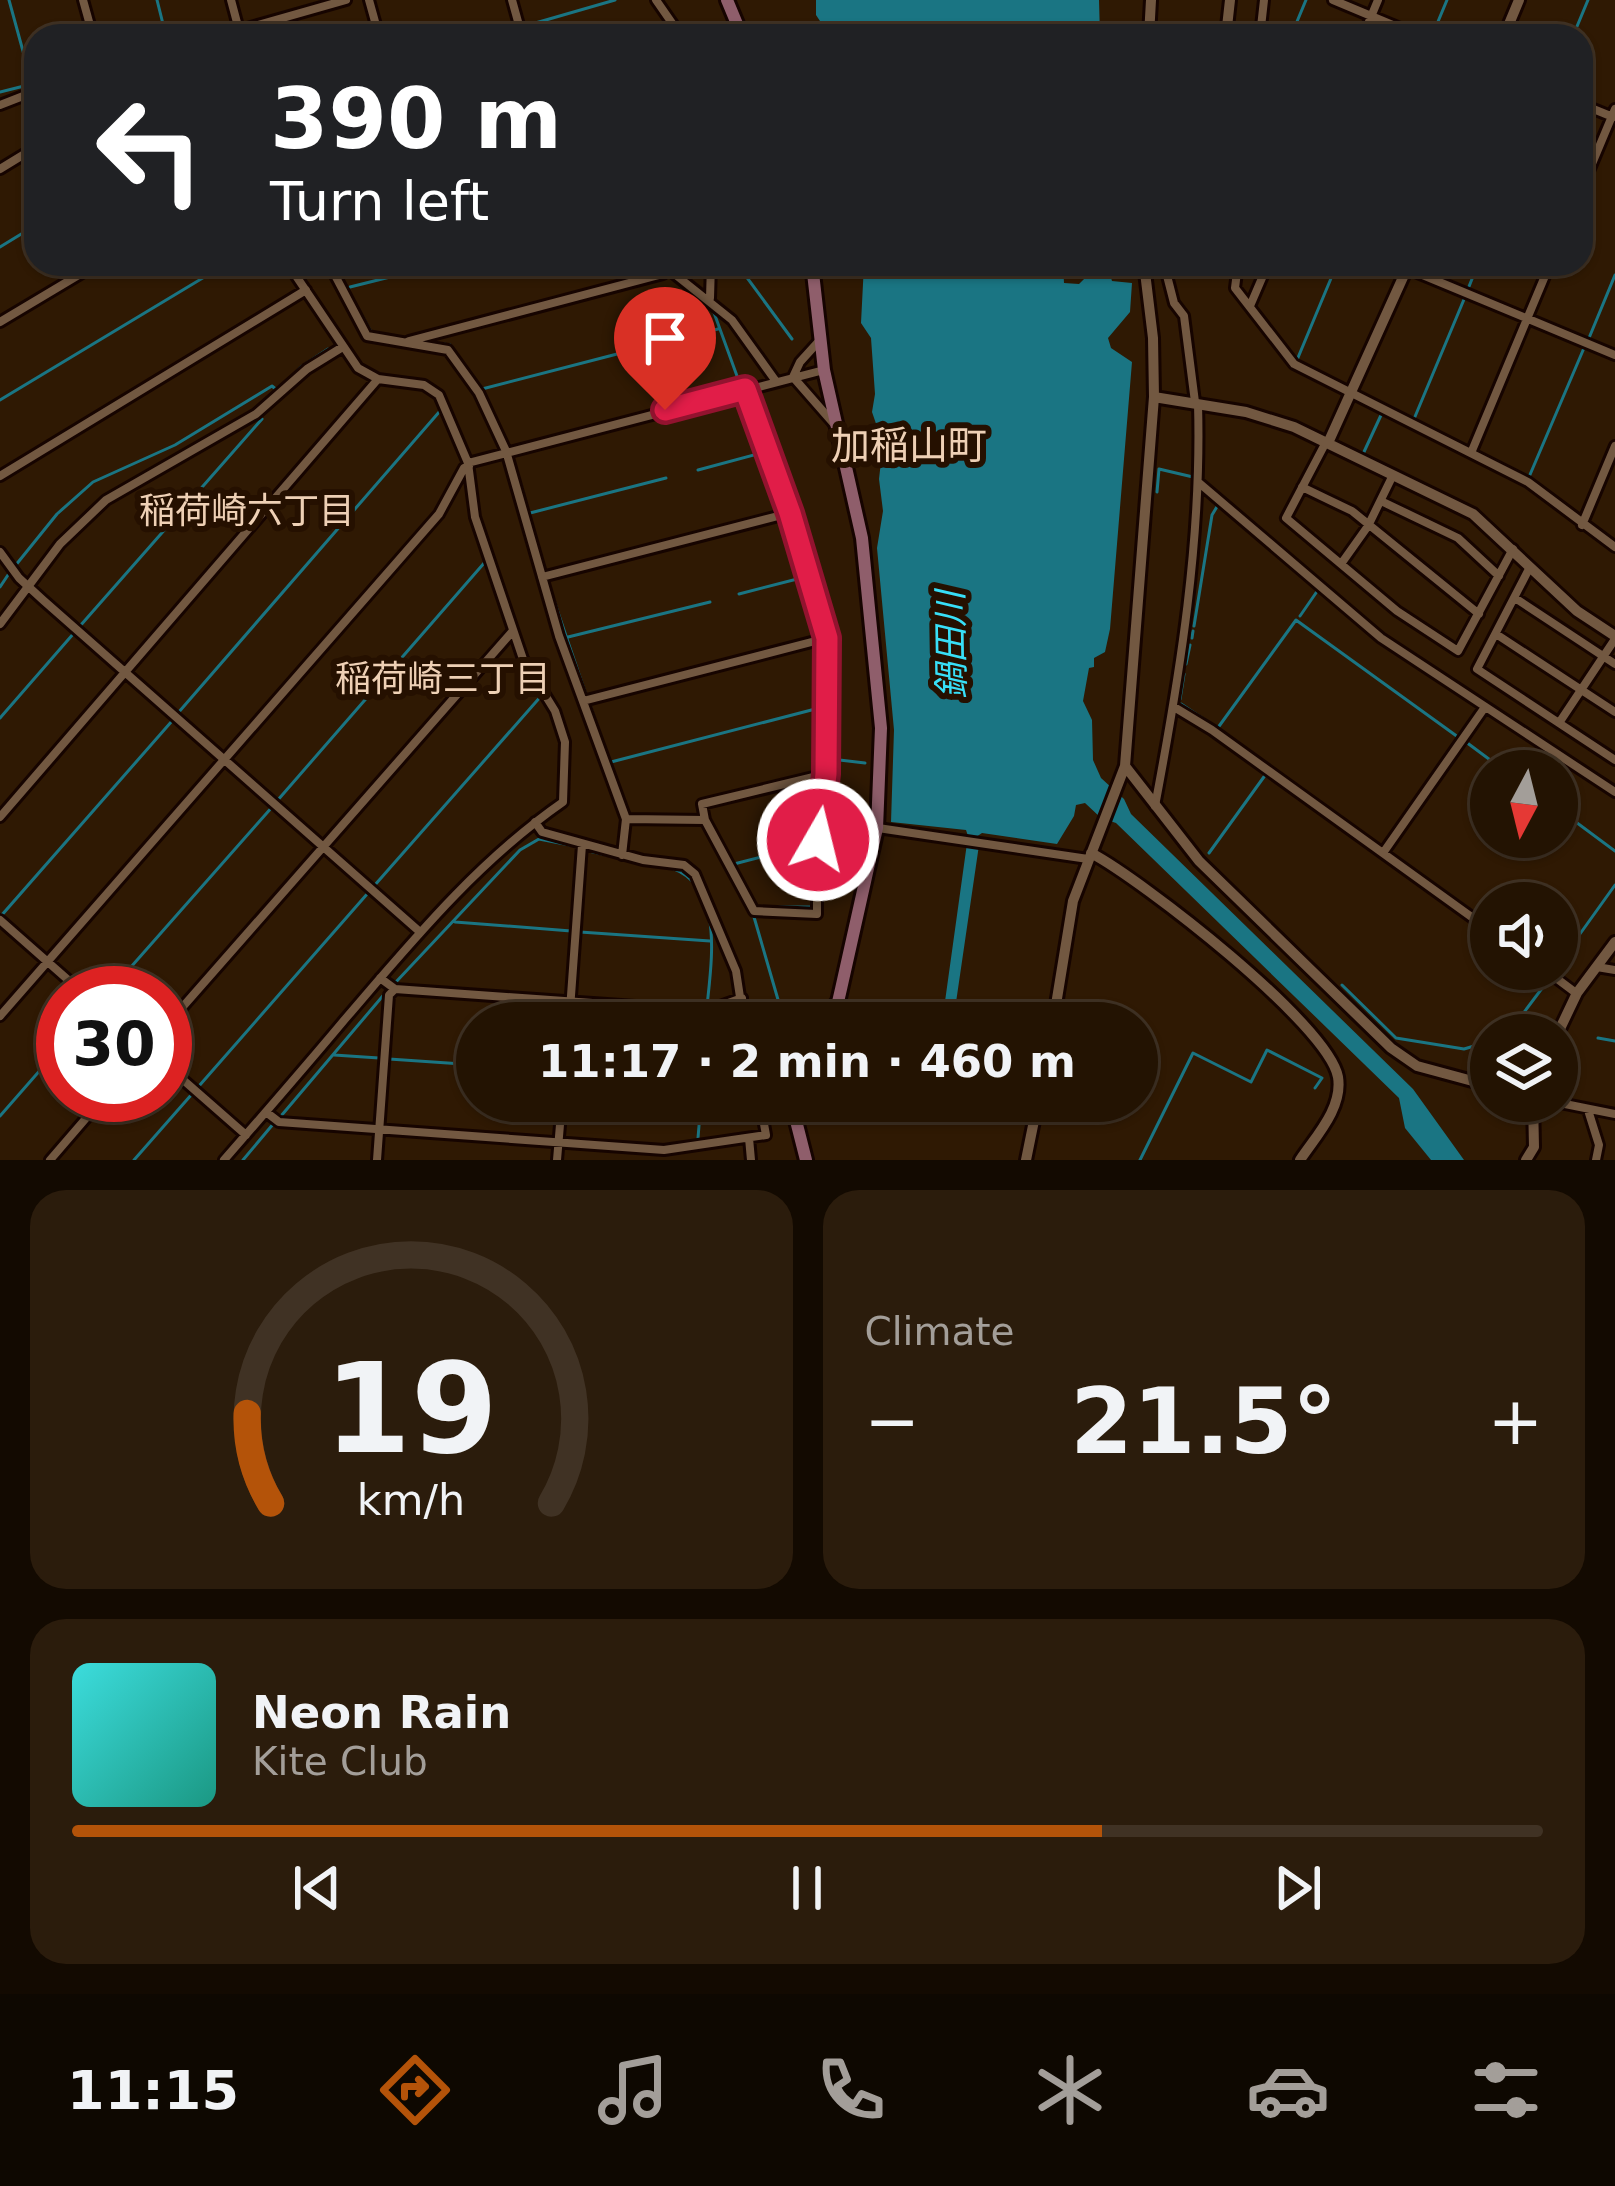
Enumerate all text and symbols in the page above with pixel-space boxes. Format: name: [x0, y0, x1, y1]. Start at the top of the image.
text: 390 m: [270, 70, 562, 168]
icon: left: [72, 72, 228, 228]
text: Turn left: [270, 170, 489, 233]
pin: [614, 287, 716, 410]
icon: arrive: [632, 305, 698, 371]
district label: 加稲山町: [831, 423, 987, 468]
district label: 稲荷崎六丁目: [139, 490, 355, 531]
water label: 鍋田川: [929, 587, 972, 699]
district label: 稲荷崎三丁目: [335, 658, 551, 699]
north arrow: [1470, 750, 1578, 858]
map controls: [1470, 750, 1578, 1122]
position arrow: [755, 777, 881, 903]
button: sound: [1470, 882, 1578, 990]
speed limit sign: 30: [36, 966, 192, 1122]
button: layers: [1470, 1014, 1578, 1122]
text: 11:17 · 2 min · 460 m: [538, 1035, 1076, 1088]
text: Climate: [865, 1309, 1015, 1354]
text: 19: [324, 1336, 498, 1481]
text: 21.5°: [1070, 1369, 1337, 1474]
text: −: [865, 1383, 920, 1460]
text: +: [1488, 1383, 1543, 1460]
text: km/h: [357, 1474, 465, 1524]
text: Neon Rain: [252, 1686, 511, 1739]
text: Kite Club: [252, 1739, 428, 1784]
icon: previous: [284, 1855, 350, 1921]
icon: pause: [774, 1855, 840, 1921]
icon: next: [1265, 1855, 1331, 1921]
icon: directions: [373, 2048, 457, 2132]
icon: music: [591, 2048, 675, 2132]
icon: phone: [809, 2048, 893, 2132]
icon: climate: [1028, 2048, 1112, 2132]
icon: car: [1246, 2048, 1330, 2132]
icon: filters: [1464, 2048, 1548, 2132]
text: 11:15: [67, 2059, 239, 2122]

